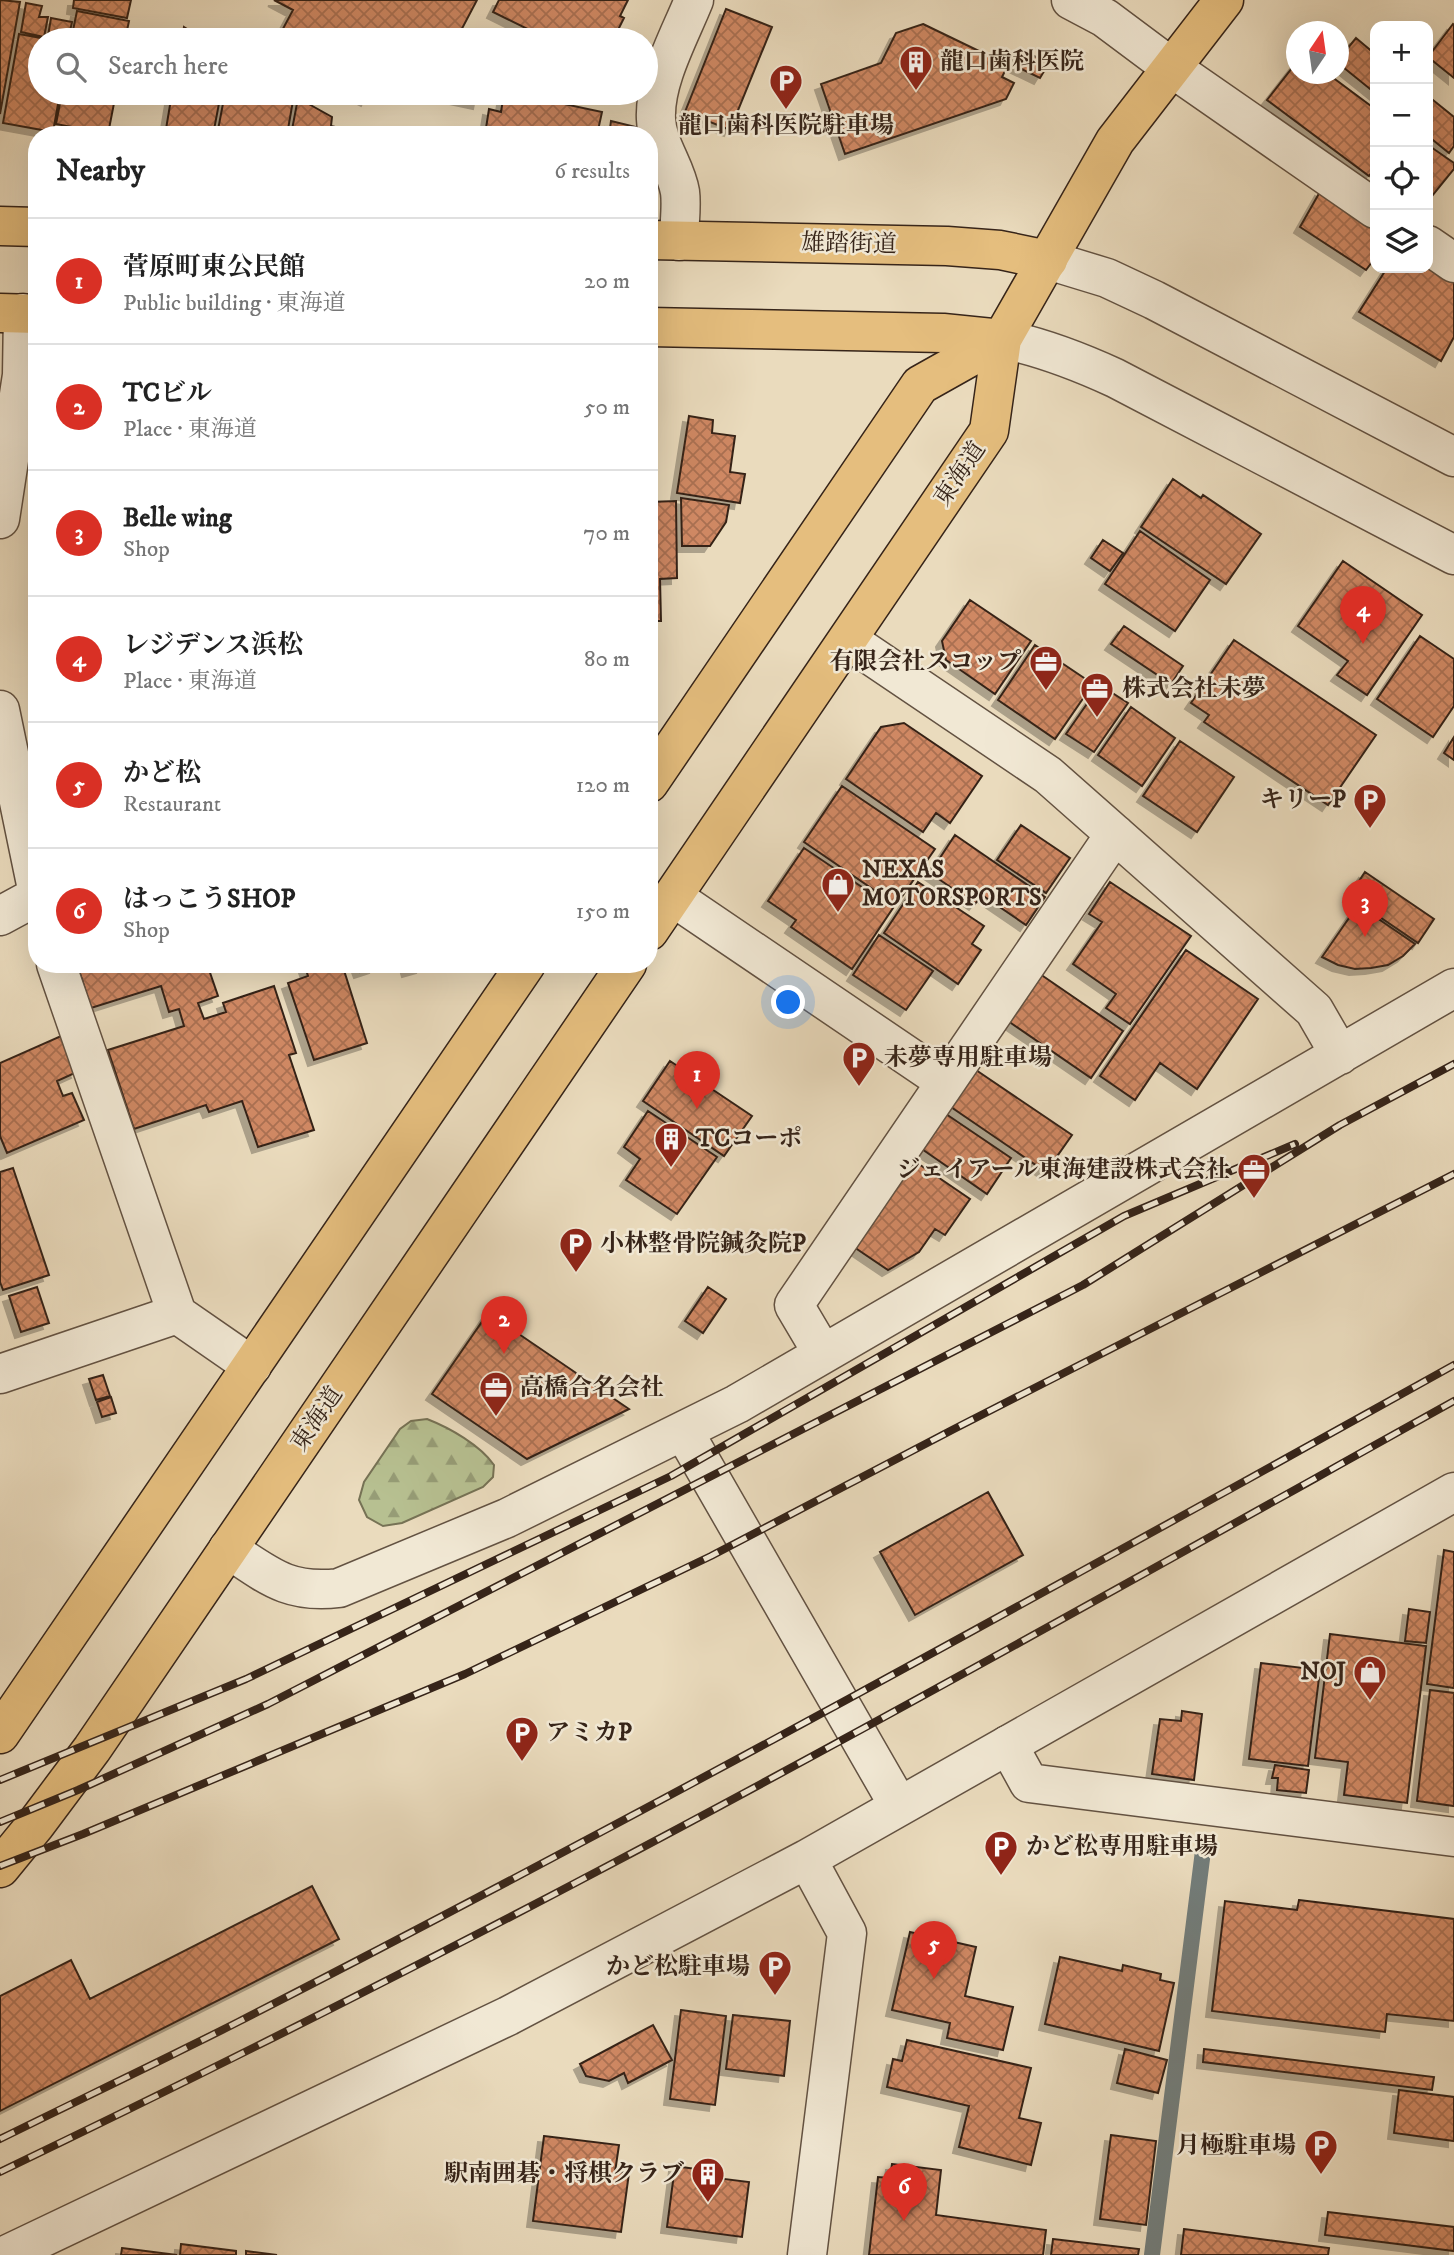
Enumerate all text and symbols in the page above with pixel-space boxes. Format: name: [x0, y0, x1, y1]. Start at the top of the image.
north arrow: [1286, 21, 1349, 84]
map controls: [1370, 21, 1433, 273]
button: +: [1370, 21, 1433, 84]
search box: [28, 28, 658, 105]
building icon: 龍口歯科医院: [897, 43, 935, 92]
place label: 龍口歯科医院: [940, 47, 1084, 77]
icon: search: [52, 48, 90, 86]
text: Search here: [108, 50, 228, 83]
parking icon: 龍口歯科医院駐車場: [767, 62, 805, 111]
button: −: [1370, 84, 1433, 147]
place label: 龍口歯科医院駐車場: [678, 111, 894, 141]
button: locate: [1370, 147, 1433, 210]
text: Nearby: [56, 153, 145, 190]
text: 6 results: [554, 157, 630, 186]
button: layers: [1370, 210, 1433, 273]
street label: 雄踏街道: [801, 228, 897, 260]
text: 菅原町東公民館: [123, 251, 305, 284]
text: 1: [75, 267, 83, 296]
text: 20 m: [584, 267, 630, 296]
text: Public building · 東海道: [123, 289, 346, 318]
text: TCビル: [123, 377, 212, 410]
text: 2: [73, 393, 85, 422]
text: 50 m: [584, 393, 630, 422]
text: Place · 東海道: [123, 415, 257, 444]
street label: 東海道: [927, 436, 993, 512]
text: Belle wing: [123, 502, 232, 535]
text: 3: [75, 519, 83, 548]
text: 70 m: [583, 519, 630, 548]
text: Shop: [123, 535, 170, 564]
pin: 4: [1340, 586, 1386, 644]
text: レジデンス浜松: [123, 629, 303, 662]
office icon: 有限会社スコップ: [1027, 643, 1065, 692]
text: 4: [72, 645, 86, 674]
text: 80 m: [584, 645, 630, 674]
place label: 有限会社スコップ: [829, 647, 1022, 677]
text: Place · 東海道: [123, 667, 257, 696]
office icon: 株式会社未夢: [1078, 670, 1116, 719]
place label: 株式会社未夢: [1122, 674, 1266, 704]
text: かど松: [123, 757, 201, 790]
text: 5: [73, 771, 85, 800]
text: 120 m: [576, 771, 630, 800]
parking icon: キリーP: [1351, 781, 1389, 830]
place label: キリーP: [1260, 785, 1346, 815]
text: Restaurant: [123, 790, 221, 819]
place label: NEXAS MOTORSPORTS: [862, 855, 1042, 913]
shop icon: NEXAS MOTORSPORTS: [819, 865, 857, 914]
pin: 3: [1342, 879, 1388, 937]
text: はっこうSHOP: [123, 883, 295, 916]
text: 6: [73, 897, 85, 926]
text: 150 m: [576, 897, 630, 926]
text: Shop: [123, 916, 170, 945]
your location: [771, 985, 805, 1019]
parking icon: 未夢専用駐車場: [840, 1039, 878, 1088]
place label: 未夢専用駐車場: [884, 1043, 1052, 1073]
pin: 1: [674, 1051, 720, 1109]
building icon: TCコーポ: [652, 1120, 690, 1169]
place label: TCコーポ: [695, 1124, 802, 1154]
office icon: ジェイアール東海建設株式会社: [1235, 1151, 1273, 1200]
place label: ジェイアール東海建設株式会社: [896, 1155, 1230, 1185]
parking icon: 小林整骨院鍼灸院P: [557, 1225, 595, 1274]
place label: 小林整骨院鍼灸院P: [600, 1229, 806, 1259]
pin: 2: [481, 1296, 527, 1354]
office icon: 高橋合名会社: [477, 1369, 515, 1418]
place label: 高橋合名会社: [520, 1373, 664, 1403]
street label: 東海道: [284, 1381, 350, 1457]
shop icon: NOJ: [1351, 1653, 1389, 1702]
place label: NOJ: [1300, 1657, 1346, 1687]
parking icon: アミカP: [503, 1714, 541, 1763]
place label: アミカP: [546, 1718, 632, 1748]
parking icon: かど松専用駐車場: [982, 1828, 1020, 1877]
place label: かど松専用駐車場: [1026, 1832, 1218, 1862]
pin: 5: [911, 1921, 957, 1979]
parking icon: かど松駐車場: [756, 1948, 794, 1997]
place label: かど松駐車場: [606, 1952, 750, 1982]
parking icon: 月極駐車場: [1302, 2127, 1340, 2176]
place label: 月極駐車場: [1176, 2131, 1296, 2161]
building icon: 駅南囲碁・将棋クラブ: [689, 2155, 727, 2204]
place label: 駅南囲碁・将棋クラブ: [444, 2159, 684, 2189]
pin: 6: [881, 2163, 927, 2221]

